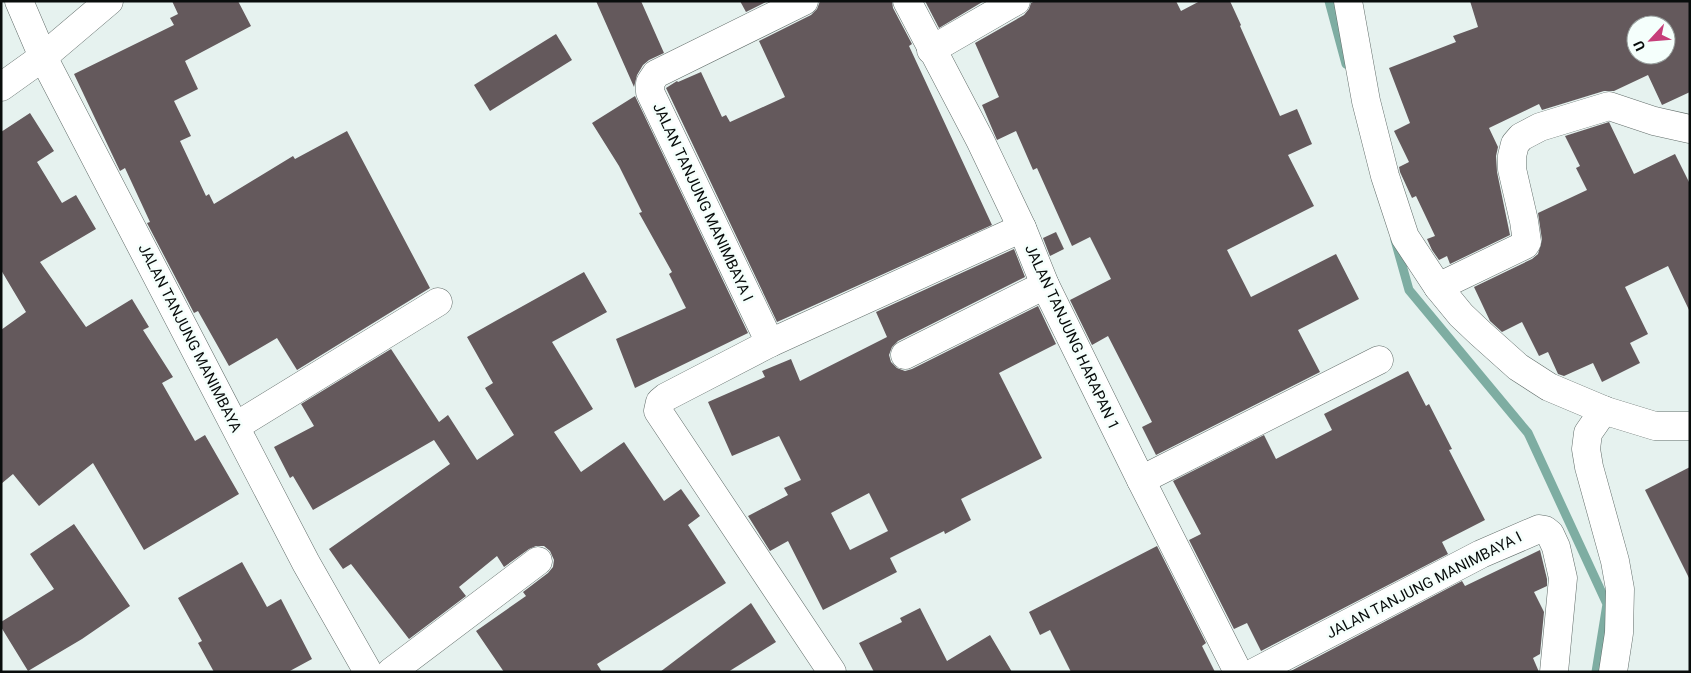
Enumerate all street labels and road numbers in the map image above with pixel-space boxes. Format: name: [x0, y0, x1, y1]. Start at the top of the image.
street label: JALAN TANJUNG MANIMBAYA I: [649, 100, 757, 304]
street label: JALAN TANJUNG MANIMBAYA: [135, 241, 246, 435]
street label: JALAN TANJUNG HARAPAN 1: [1021, 242, 1123, 432]
street label: JALAN TANJUNG MANIMBAYA I: [1323, 528, 1525, 642]

